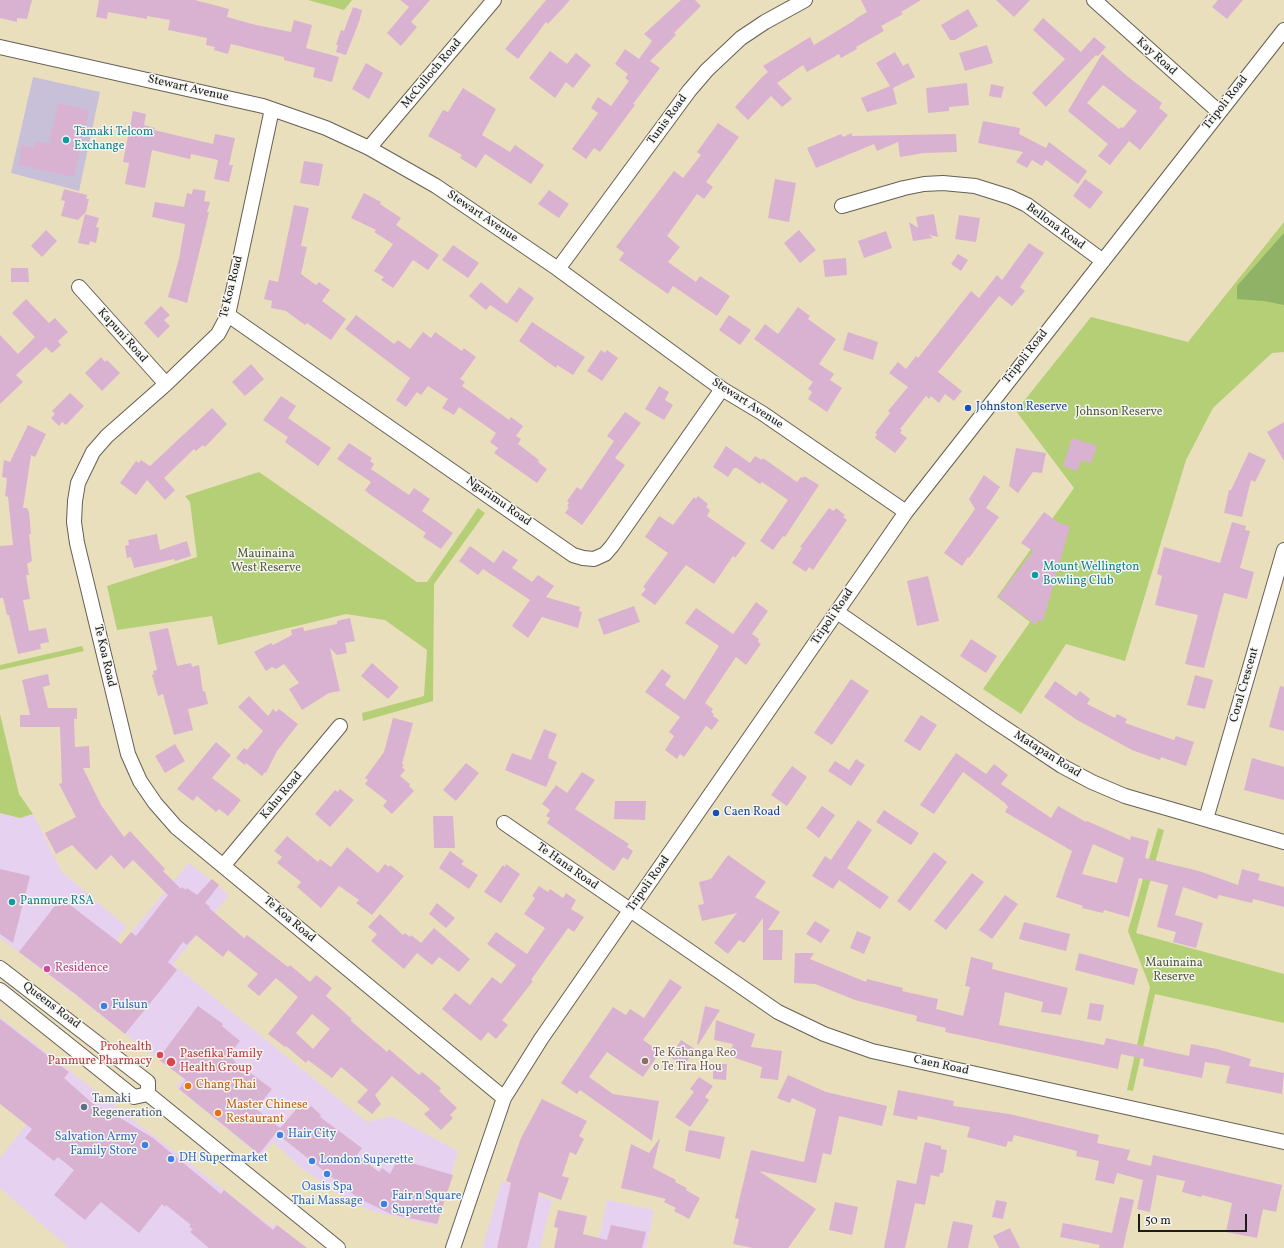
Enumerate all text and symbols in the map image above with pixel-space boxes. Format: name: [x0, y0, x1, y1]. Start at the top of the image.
street label: Kay Road: [1133, 35, 1179, 79]
street label: McCulloch Road: [399, 36, 465, 112]
street label: Stewart Avenue: [146, 73, 230, 105]
street label: Tripoli Road: [1200, 73, 1252, 133]
street label: Tunis Road: [645, 92, 691, 148]
place label: Tāmaki Telcom Exchange: [74, 126, 153, 154]
marker: Tāmaki Telcom Exchange: [61, 135, 71, 145]
street label: Stewart Avenue: [444, 188, 520, 246]
street label: Bellona Road: [1023, 201, 1087, 253]
street label: Te Koa Road: [217, 254, 247, 320]
street label: Kapuni Road: [94, 306, 150, 366]
street label: Tripoli Road: [1000, 327, 1052, 387]
street label: Stewart Avenue: [709, 376, 785, 432]
place label: Johnston Reserve: [976, 401, 1067, 415]
marker: Johnston Reserve: [963, 403, 973, 413]
park label: Johnson Reserve: [1075, 406, 1163, 420]
street label: Ngarimu Road: [463, 474, 533, 530]
park label: Mauinaina West Reserve: [231, 548, 301, 576]
place label: Mount Wellington Bowling Club: [1043, 561, 1139, 589]
marker: Mount Wellington Bowling Club: [1030, 570, 1040, 580]
street label: Tripoli Road: [809, 586, 857, 648]
street label: Te Koa Road: [90, 623, 118, 689]
street label: Coral Crescent: [1227, 646, 1263, 724]
street label: Matapan Road: [1011, 729, 1083, 781]
street label: Kahu Road: [258, 769, 306, 823]
place label: Caen Road: [724, 806, 780, 820]
marker: Caen Road: [711, 808, 721, 818]
street label: Te Hana Road: [533, 840, 601, 894]
street label: Tripoli Road: [624, 853, 674, 915]
street label: Te Koa Road: [260, 894, 318, 946]
place label: Panmure RSA: [20, 895, 94, 909]
marker: Panmure RSA: [7, 897, 17, 907]
park label: Mauinaina Reserve: [1145, 957, 1203, 985]
place label: Residence: [55, 962, 108, 976]
marker: Residence: [42, 964, 52, 974]
street label: Queens Road: [19, 980, 83, 1032]
place label: Fulsun: [112, 999, 148, 1013]
marker: Fulsun: [99, 1001, 109, 1011]
place label: Prohealth Panmure Pharmacy: [48, 1041, 152, 1069]
place label: Te Kōhanga Reo o Te Tira Hou: [653, 1047, 736, 1075]
place label: Pasefika Family Health Group: [180, 1048, 263, 1076]
marker: Prohealth Panmure Pharmacy: [155, 1050, 165, 1060]
street label: Caen Road: [912, 1053, 970, 1079]
marker: Pasefika Family Health Group: [165, 1056, 177, 1068]
marker: Te Kōhanga Reo o Te Tira Hou: [640, 1056, 650, 1066]
place label: Chang Thai: [196, 1079, 256, 1093]
marker: Chang Thai: [183, 1081, 193, 1091]
place label: Tamaki Regeneration: [92, 1093, 163, 1121]
place label: Master Chinese Restaurant: [226, 1099, 308, 1127]
marker: Tamaki Regeneration: [79, 1102, 89, 1112]
marker: Master Chinese Restaurant: [213, 1108, 223, 1118]
place label: Hair City: [288, 1128, 336, 1142]
marker: Hair City: [275, 1130, 285, 1140]
place label: Salvation Army Family Store: [55, 1131, 137, 1159]
marker: Salvation Army Family Store: [140, 1140, 150, 1150]
place label: DH Supermarket: [179, 1152, 268, 1166]
marker: DH Supermarket: [166, 1154, 176, 1164]
place label: London Superette: [320, 1154, 414, 1168]
marker: London Superette: [307, 1156, 317, 1166]
marker: Oasis Spa Thai Massage: [322, 1169, 332, 1179]
place label: Oasis Spa Thai Massage: [291, 1181, 363, 1209]
place label: Fair n Square Superette: [392, 1190, 461, 1218]
marker: Fair n Square Superette: [379, 1199, 389, 1209]
scale bar: [1140, 1206, 1249, 1232]
text: 50 m: [1145, 1213, 1171, 1229]

